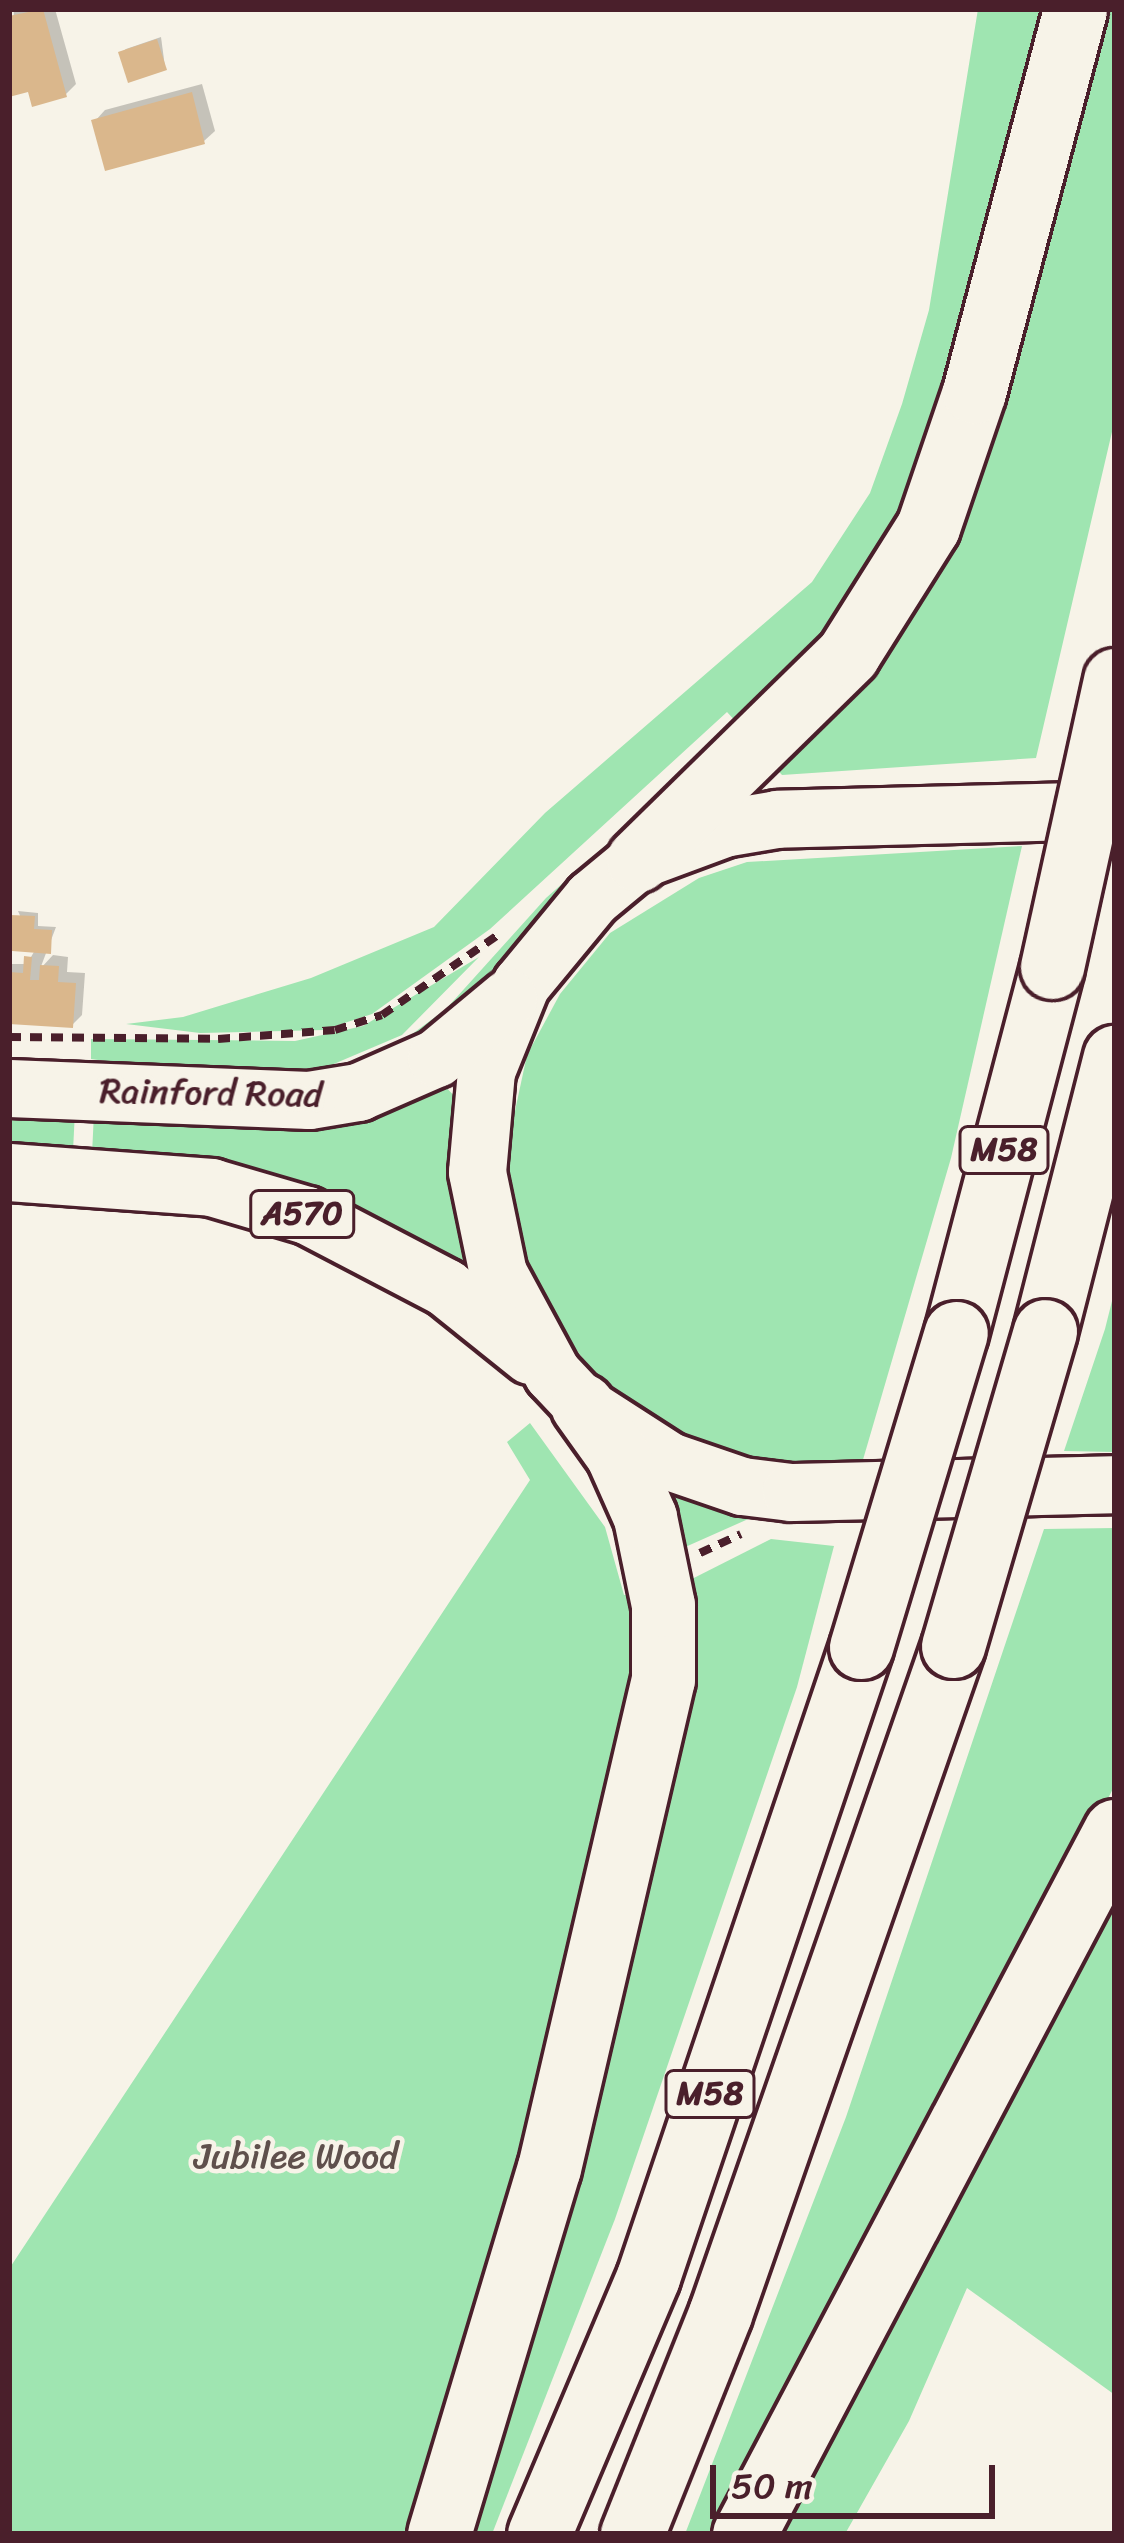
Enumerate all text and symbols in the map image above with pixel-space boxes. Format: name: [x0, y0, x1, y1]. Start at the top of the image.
street label: Rainford Road: [99, 1069, 323, 1117]
road number: M58: [956, 1123, 1052, 1177]
road number: A570: [248, 1187, 356, 1241]
road number: M58: [662, 2067, 758, 2121]
park label: Jubilee Wood: [194, 2135, 398, 2179]
scale bar: [716, 2441, 1001, 2515]
text: 50 m: [731, 2454, 813, 2518]

